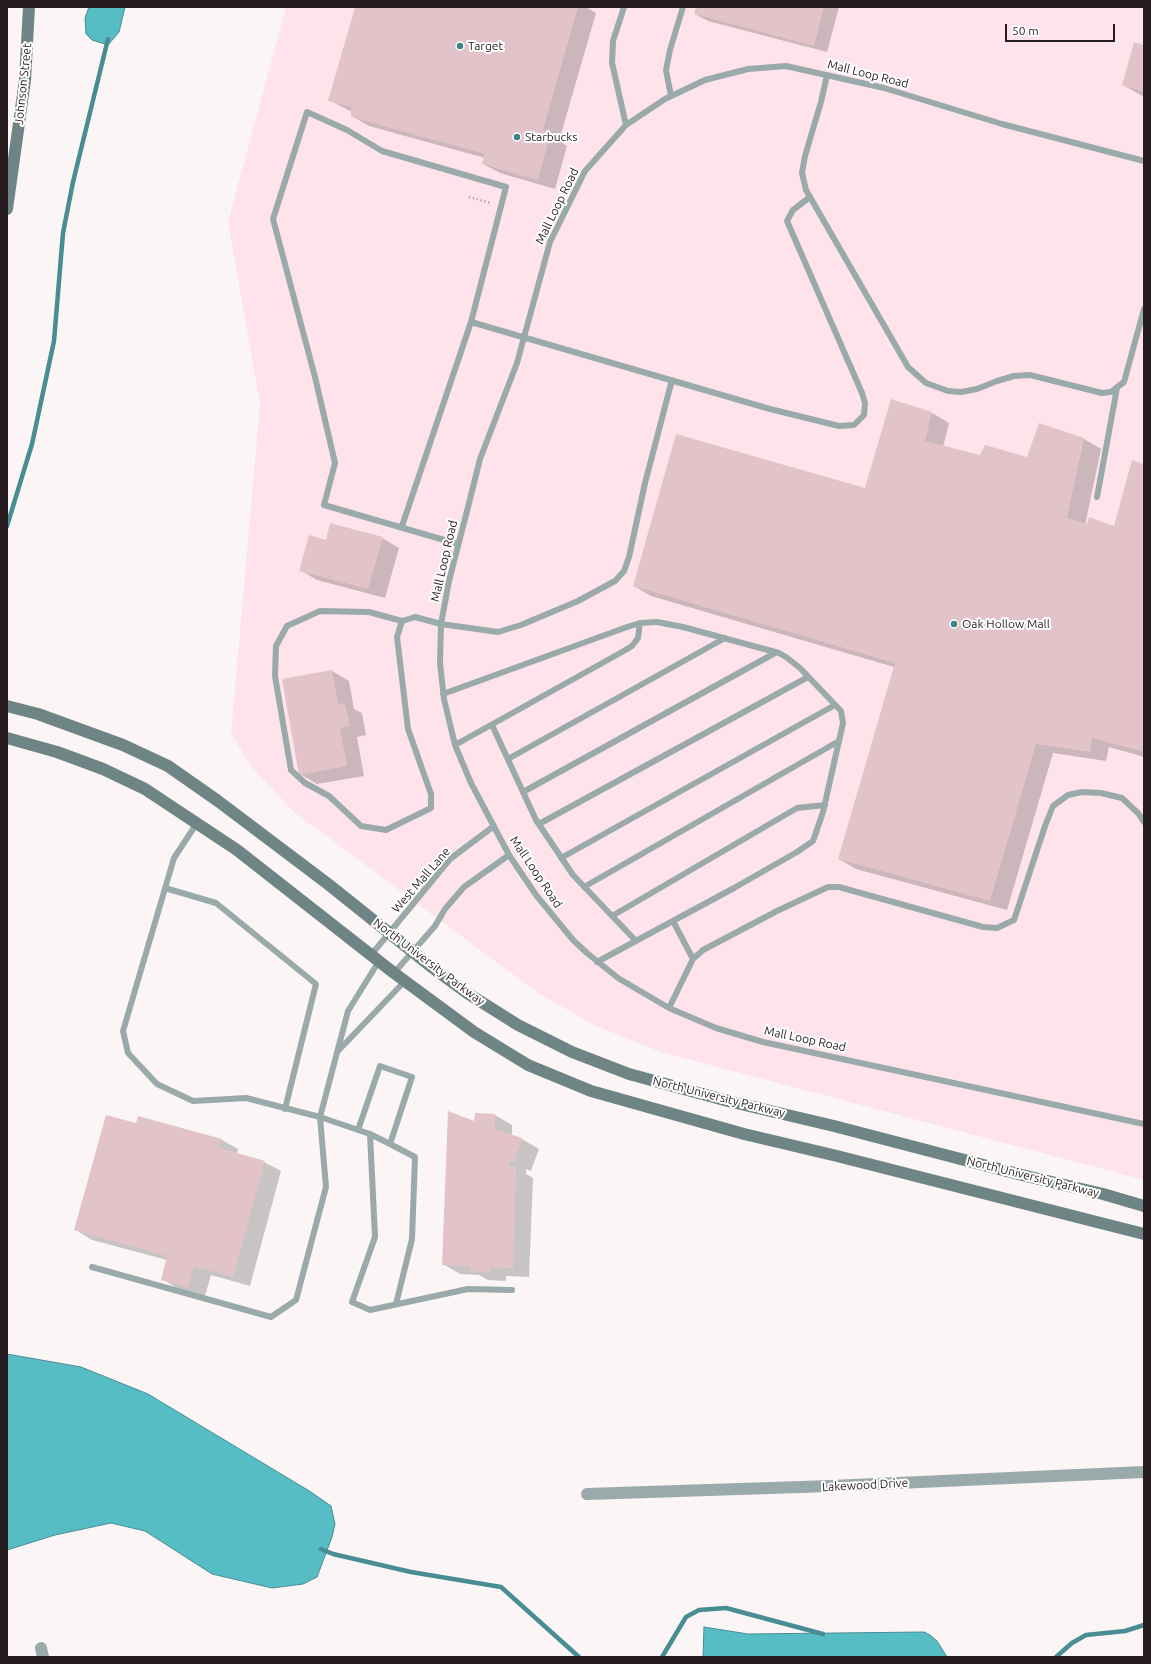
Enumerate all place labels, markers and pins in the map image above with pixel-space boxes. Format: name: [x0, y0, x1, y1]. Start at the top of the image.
place label: Target: [468, 39, 503, 53]
marker: Target: [455, 41, 465, 51]
place label: Starbucks: [525, 130, 577, 144]
marker: Starbucks: [512, 132, 522, 142]
place label: Oak Hollow Mall: [962, 617, 1050, 631]
marker: Oak Hollow Mall: [949, 619, 959, 629]

